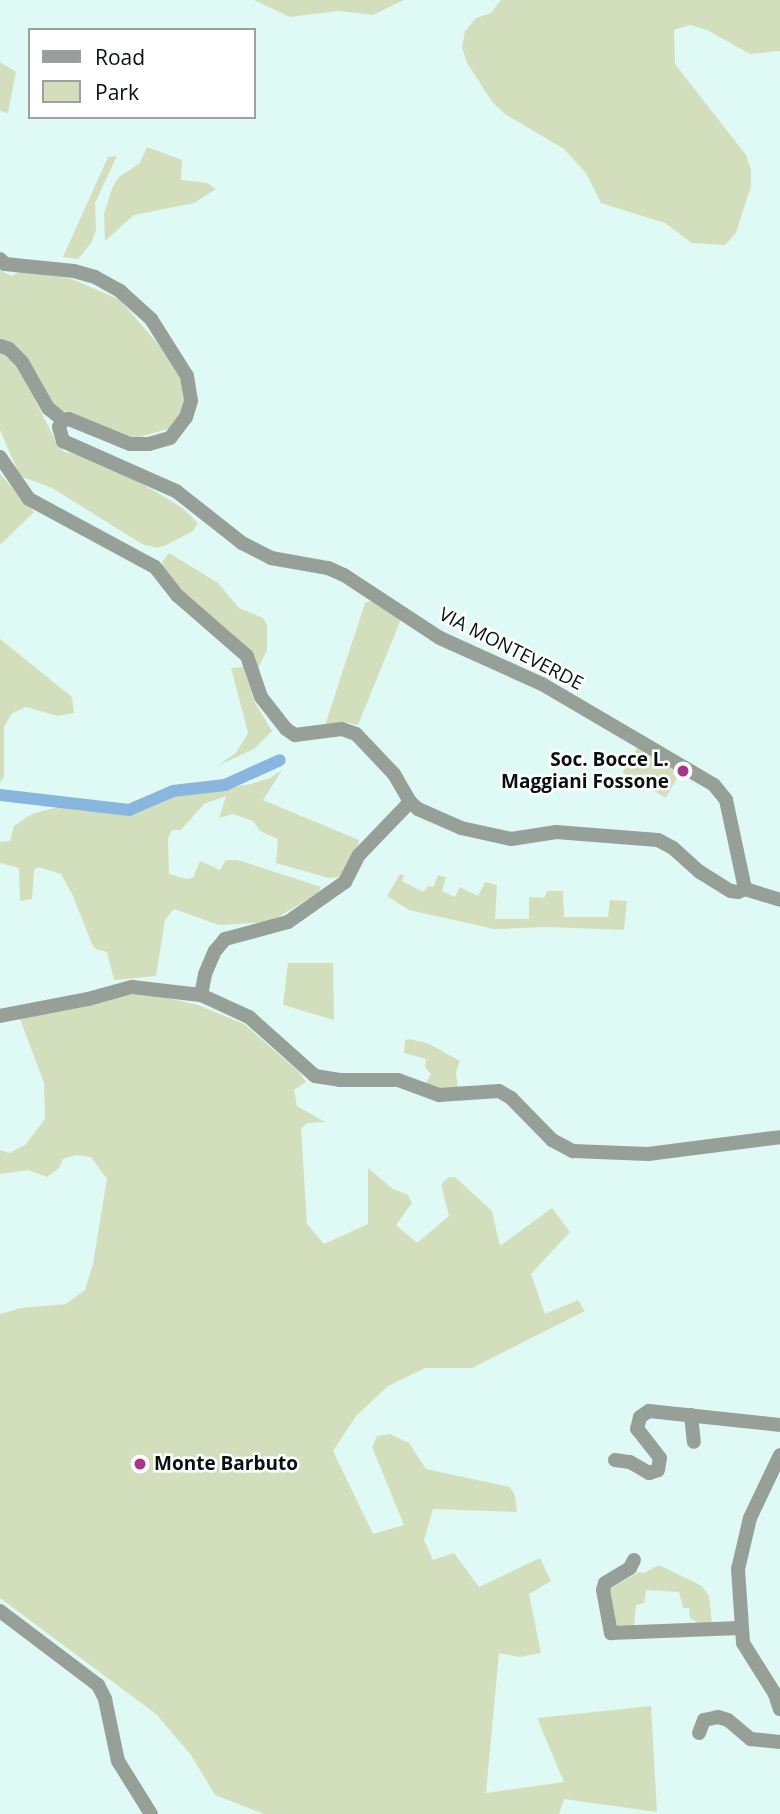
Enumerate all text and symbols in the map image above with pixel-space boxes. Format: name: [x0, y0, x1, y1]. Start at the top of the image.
legend: [28, 28, 256, 119]
text: Road: [95, 43, 145, 71]
text: Park: [95, 78, 139, 106]
street label: VIA MONTEVERDE: [435, 603, 587, 695]
place label: Soc. Bocce L. Maggiani Fossone: [501, 749, 669, 793]
marker: Soc. Bocce L. Maggiani Fossone: [675, 763, 691, 779]
place label: Monte Barbuto: [154, 1453, 298, 1475]
marker: Monte Barbuto: [132, 1456, 148, 1472]

